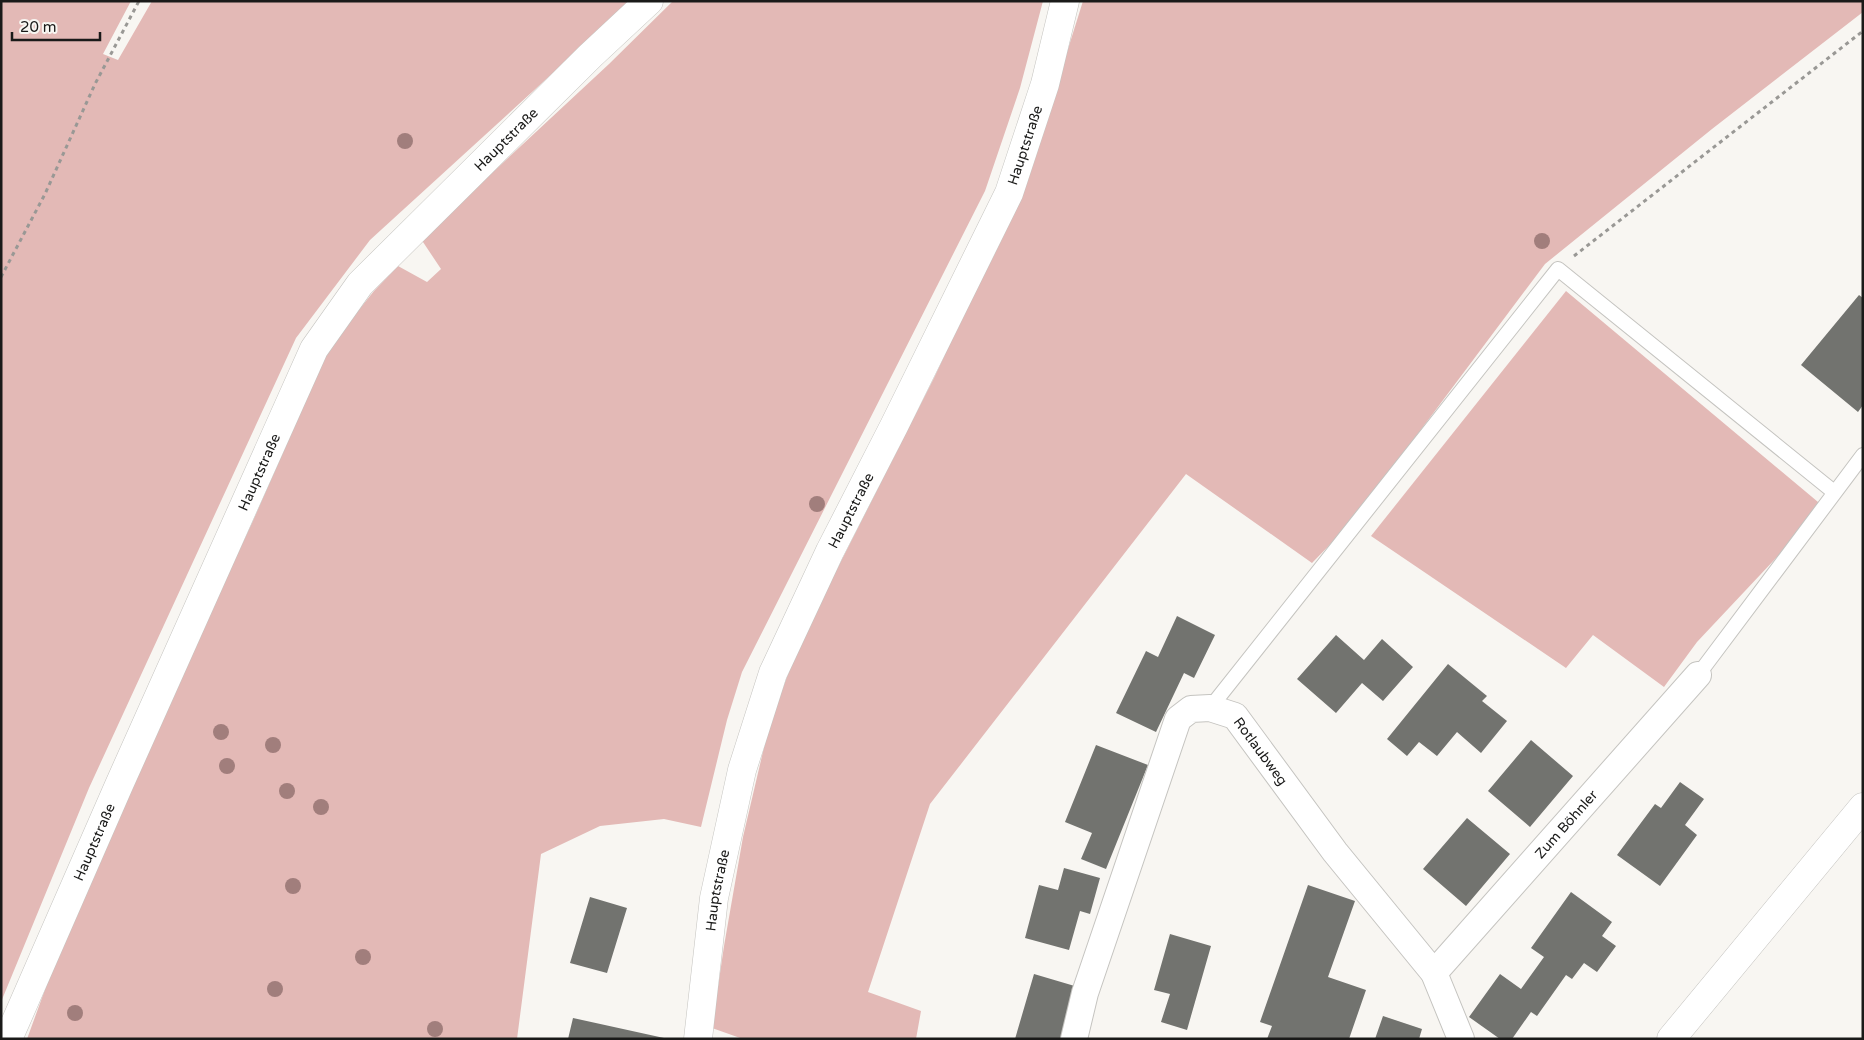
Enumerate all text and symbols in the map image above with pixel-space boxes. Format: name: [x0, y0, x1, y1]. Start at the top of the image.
scale bar: [12, 10, 100, 42]
text: 20 m: [20, 18, 57, 36]
street label: Hauptstraße: [1004, 103, 1046, 187]
street label: Hauptstraße: [471, 104, 541, 174]
street label: Hauptstraße: [234, 431, 284, 513]
street label: Hauptstraße: [824, 470, 877, 551]
street label: Rotlaubweg: [1230, 714, 1291, 789]
street label: Zum Böhnler: [1531, 786, 1601, 862]
street label: Hauptstraße: [70, 801, 118, 883]
street label: Hauptstraße: [702, 848, 733, 932]

